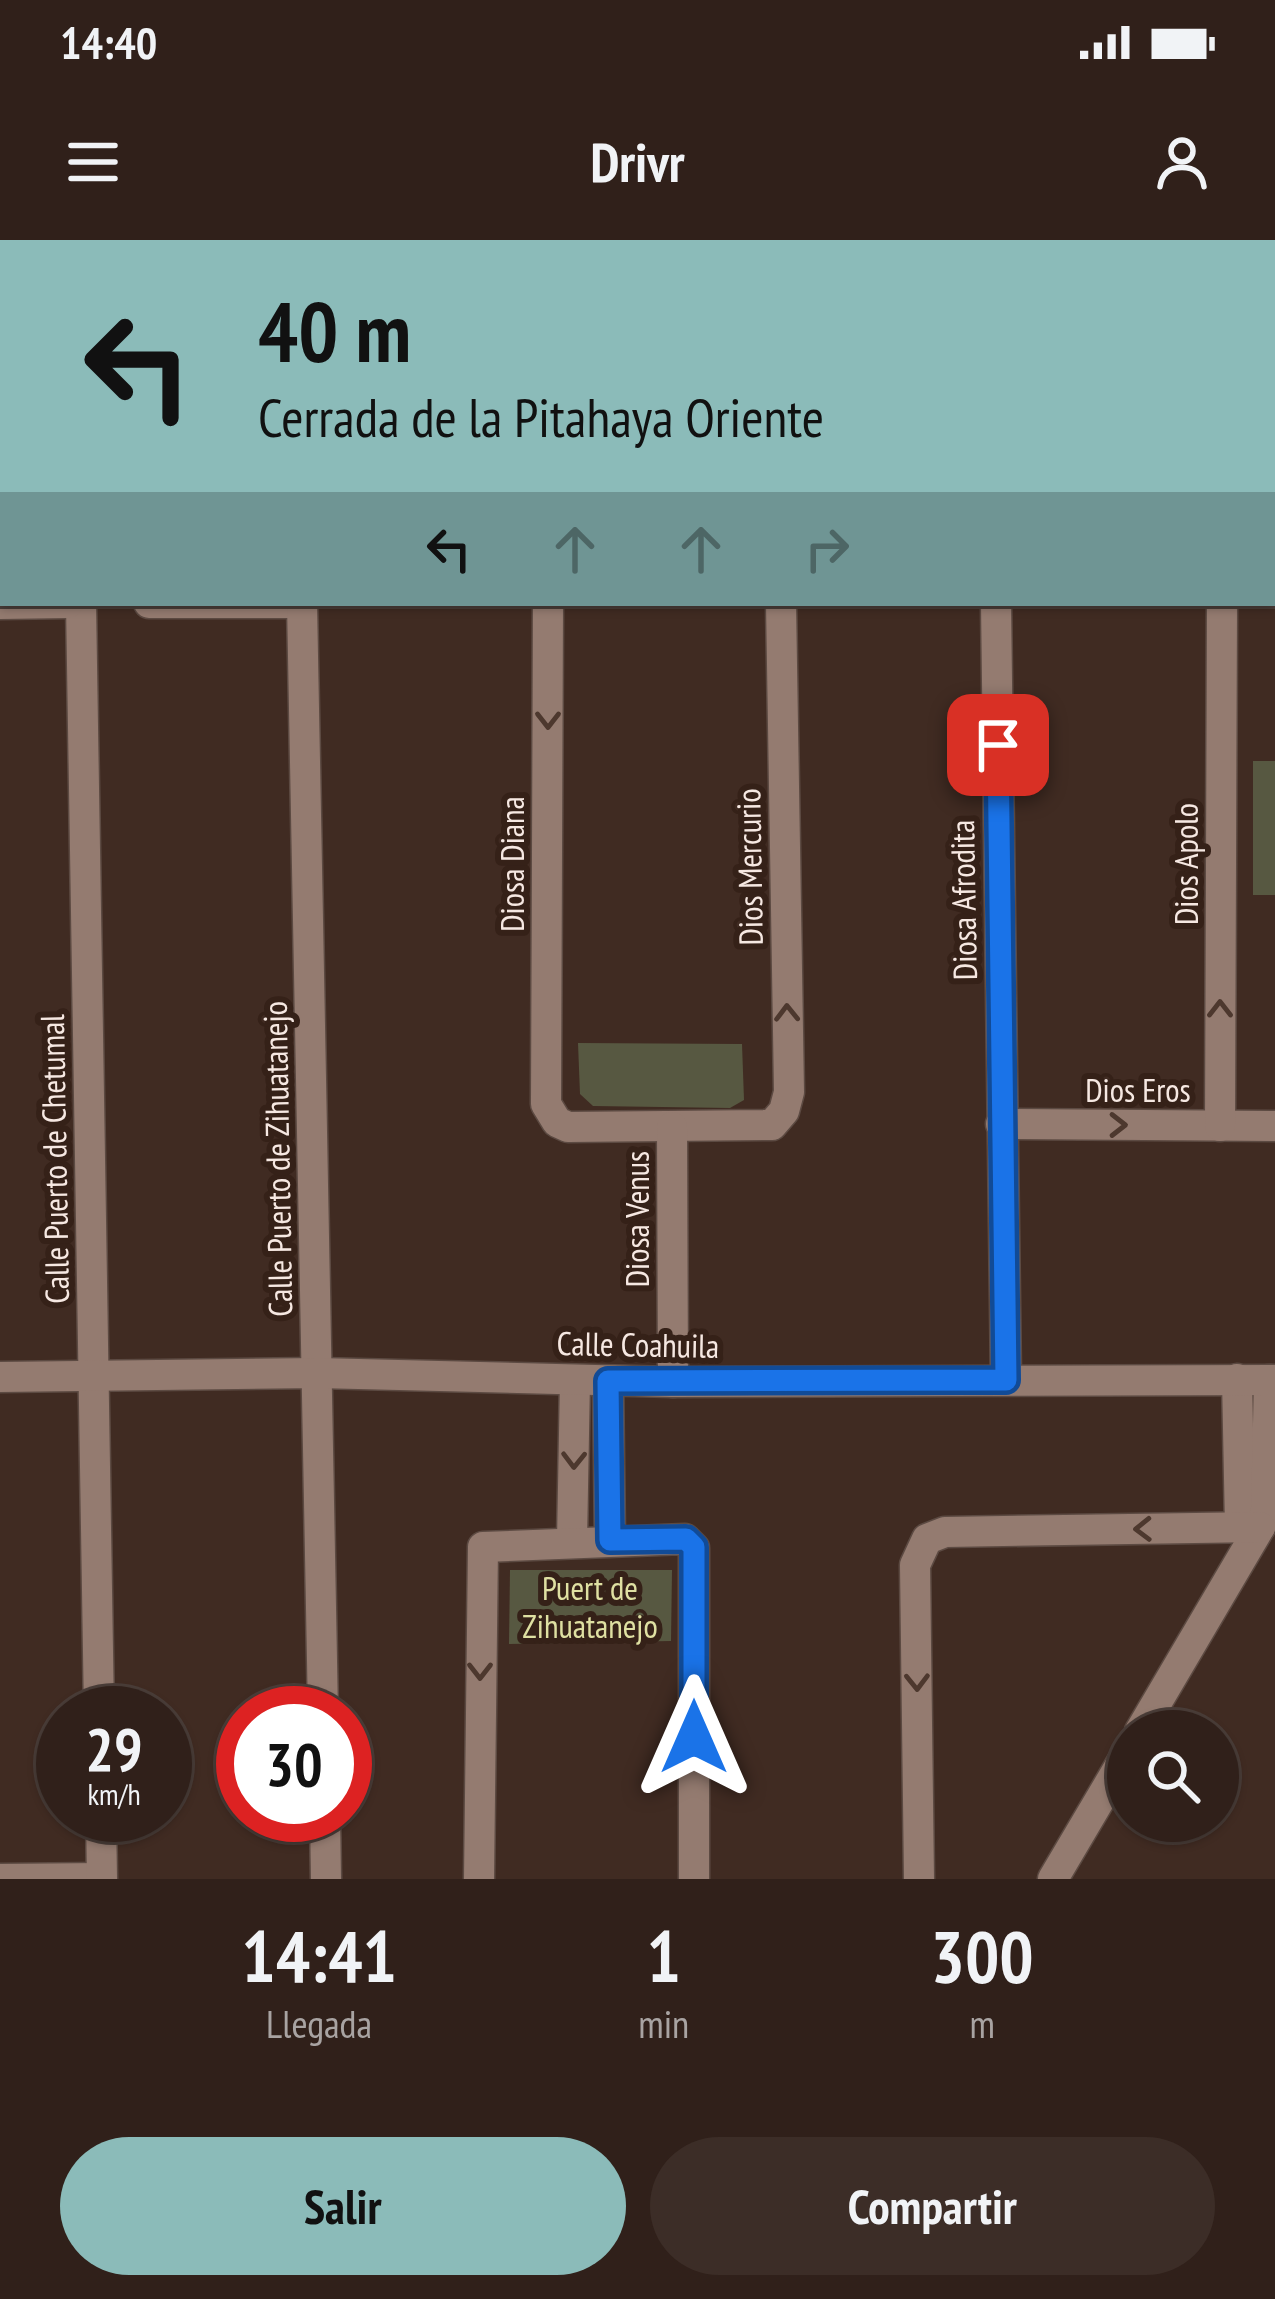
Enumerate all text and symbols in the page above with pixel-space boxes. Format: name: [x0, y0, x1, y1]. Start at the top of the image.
text: 14:40: [60, 13, 157, 71]
text: Drivr: [590, 127, 685, 197]
icon: menu: [60, 129, 126, 195]
icon: person: [1149, 129, 1215, 195]
text: 40 m: [258, 276, 411, 385]
icon: left: [60, 288, 216, 444]
text: Cerrada de la Pitahaya Oriente: [258, 382, 824, 452]
icon: left: [416, 516, 482, 582]
icon: ahead: [542, 516, 608, 582]
icon: ahead: [668, 516, 734, 582]
icon: right: [794, 516, 860, 582]
pin: [947, 694, 1049, 796]
one-way arrow: [535, 712, 561, 730]
icon: arrive: [965, 712, 1031, 778]
street label: Dios Mercurio: [726, 788, 772, 946]
street label: Diosa Diana: [490, 796, 533, 932]
street label: Dios Apolo: [1164, 803, 1207, 925]
street label: Diosa Afrodita: [940, 819, 986, 981]
one-way arrow: [1207, 999, 1233, 1018]
street label: Calle Puerto de Zihuatanejo: [253, 1001, 301, 1317]
one-way arrow: [775, 1003, 801, 1022]
street label: Calle Puerto de Chetumal: [30, 1014, 78, 1304]
street label: Dios Eros: [1085, 1068, 1191, 1111]
one-way arrow: [1110, 1112, 1128, 1138]
street label: Diosa Venus: [615, 1151, 658, 1287]
street label: Calle Coahuila: [556, 1321, 720, 1367]
one-way arrow: [561, 1451, 587, 1470]
one-way arrow: [1133, 1515, 1152, 1541]
park label: Puert de Zihuatanejo: [522, 1566, 658, 1647]
one-way arrow: [467, 1663, 493, 1681]
one-way arrow: [903, 1673, 929, 1692]
position arrow: [631, 1674, 757, 1800]
speed limit sign: 30: [216, 1686, 372, 1842]
text: 29: [85, 1710, 143, 1788]
map controls: [1107, 1710, 1239, 1842]
button: search: [1107, 1710, 1239, 1842]
text: km/h: [87, 1774, 141, 1813]
text: 14:41: [241, 1909, 397, 2002]
text: 1: [647, 1909, 681, 2002]
text: 300: [930, 1909, 1034, 2002]
text: Llegada: [266, 1998, 372, 2049]
text: min: [638, 1998, 689, 2049]
text: m: [969, 1998, 995, 2049]
button: Salir: [60, 2137, 626, 2275]
button: Compartir: [650, 2137, 1215, 2275]

